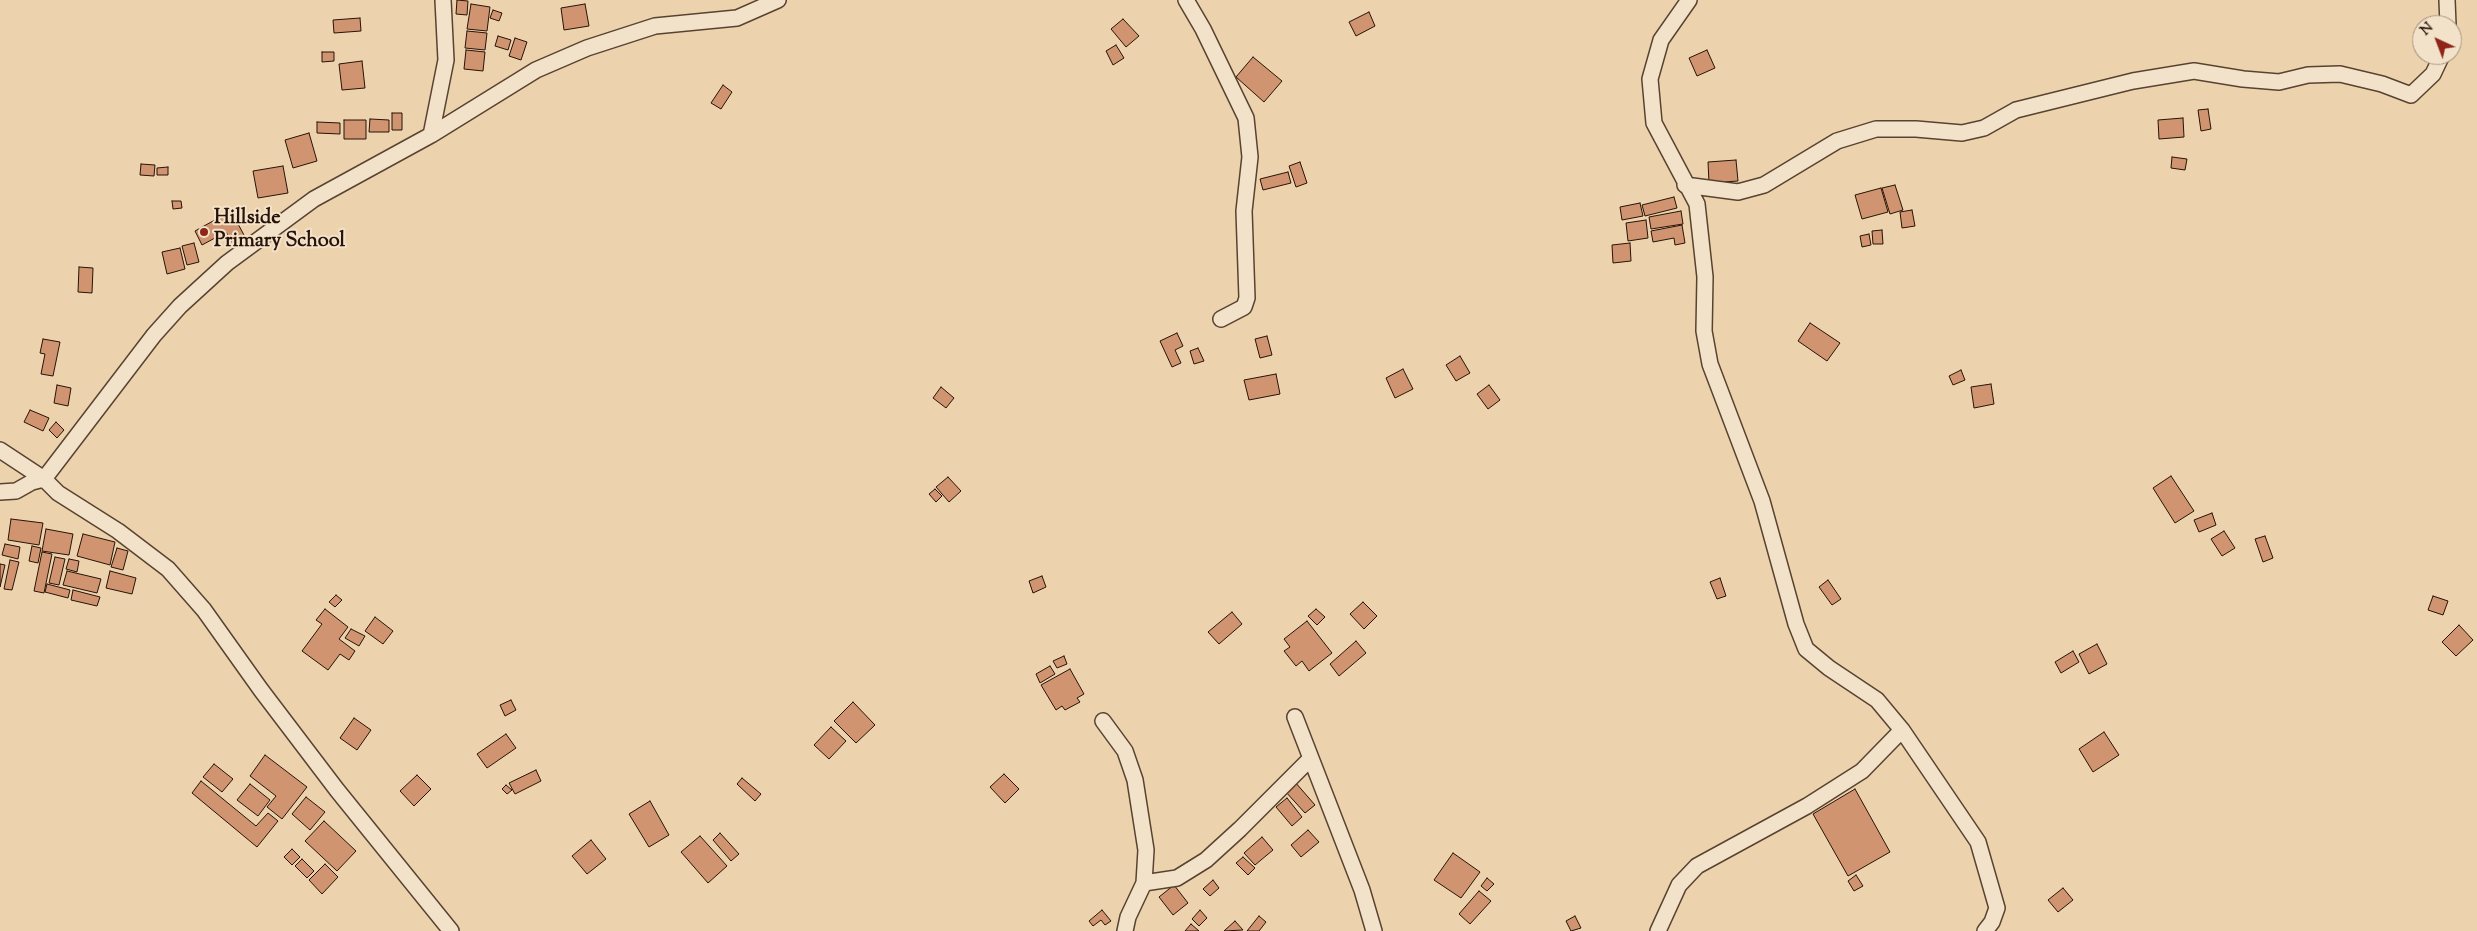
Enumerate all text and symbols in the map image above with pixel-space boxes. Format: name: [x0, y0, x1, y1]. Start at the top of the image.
north arrow: [2412, 15, 2462, 65]
text: N: [2417, 19, 2438, 41]
place label: Hillside Primary School: [214, 208, 345, 255]
marker: Hillside Primary School: [198, 226, 210, 238]

